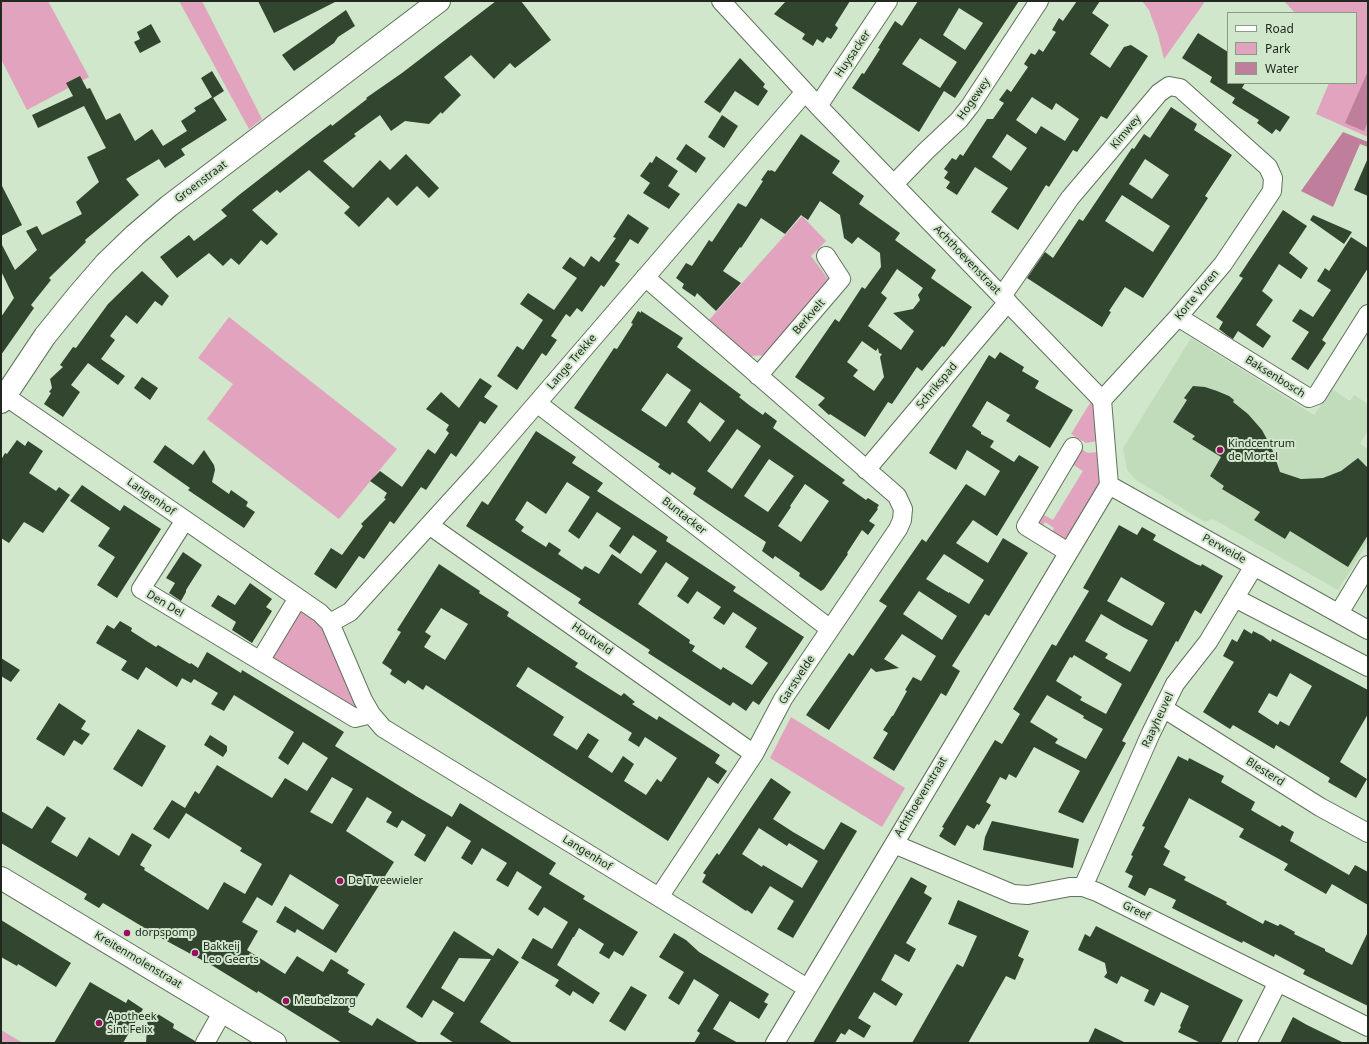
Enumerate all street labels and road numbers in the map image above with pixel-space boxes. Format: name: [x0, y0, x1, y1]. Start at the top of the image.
street label: Huysacker: [832, 28, 874, 80]
street label: Hogewey: [955, 76, 993, 122]
street label: Kimwey: [1108, 112, 1144, 152]
street label: Groenstraat: [172, 158, 230, 206]
street label: Achthoevenstraat: [931, 223, 1003, 297]
street label: Korte Voren: [1172, 267, 1222, 323]
street label: Berkvelt: [790, 297, 828, 337]
street label: Lange Trekke: [545, 332, 599, 392]
street label: Baksenbosch: [1243, 353, 1307, 401]
street label: Schrikspad: [914, 360, 960, 412]
street label: Langenhof: [124, 476, 178, 518]
street label: Buntacker: [659, 495, 709, 537]
street label: Perweide: [1200, 532, 1248, 566]
street label: Den Del: [144, 588, 186, 620]
street label: Houtveld: [569, 620, 615, 658]
street label: Garstvelde: [776, 653, 818, 707]
street label: Raayheuvel: [1140, 690, 1176, 750]
street label: Achthoevenstraat: [892, 755, 950, 839]
street label: Blesterd: [1243, 755, 1287, 789]
street label: Langenhof: [560, 833, 614, 873]
street label: Greef: [1120, 899, 1152, 923]
street label: Kreitenmolenstraat: [92, 929, 184, 991]

